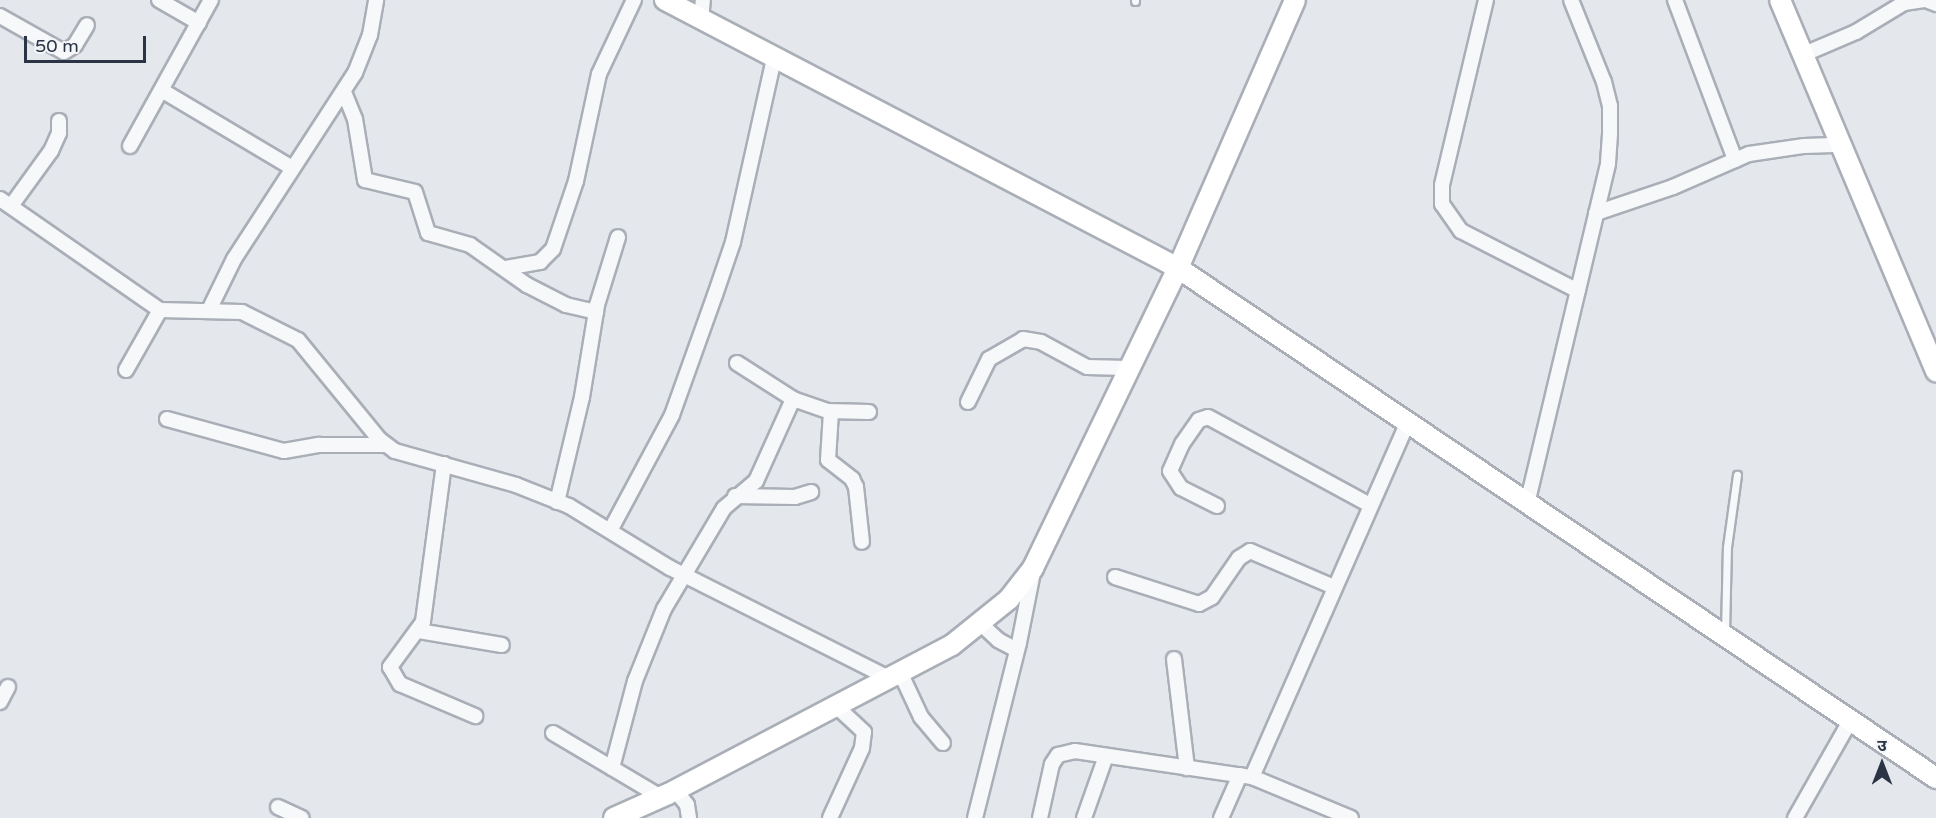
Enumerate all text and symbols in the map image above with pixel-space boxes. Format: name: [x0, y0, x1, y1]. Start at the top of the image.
scale bar: [27, 24, 148, 62]
text: 50 m: [35, 35, 79, 57]
north arrow: [1852, 734, 1912, 794]
text: उ: [1877, 736, 1887, 756]

